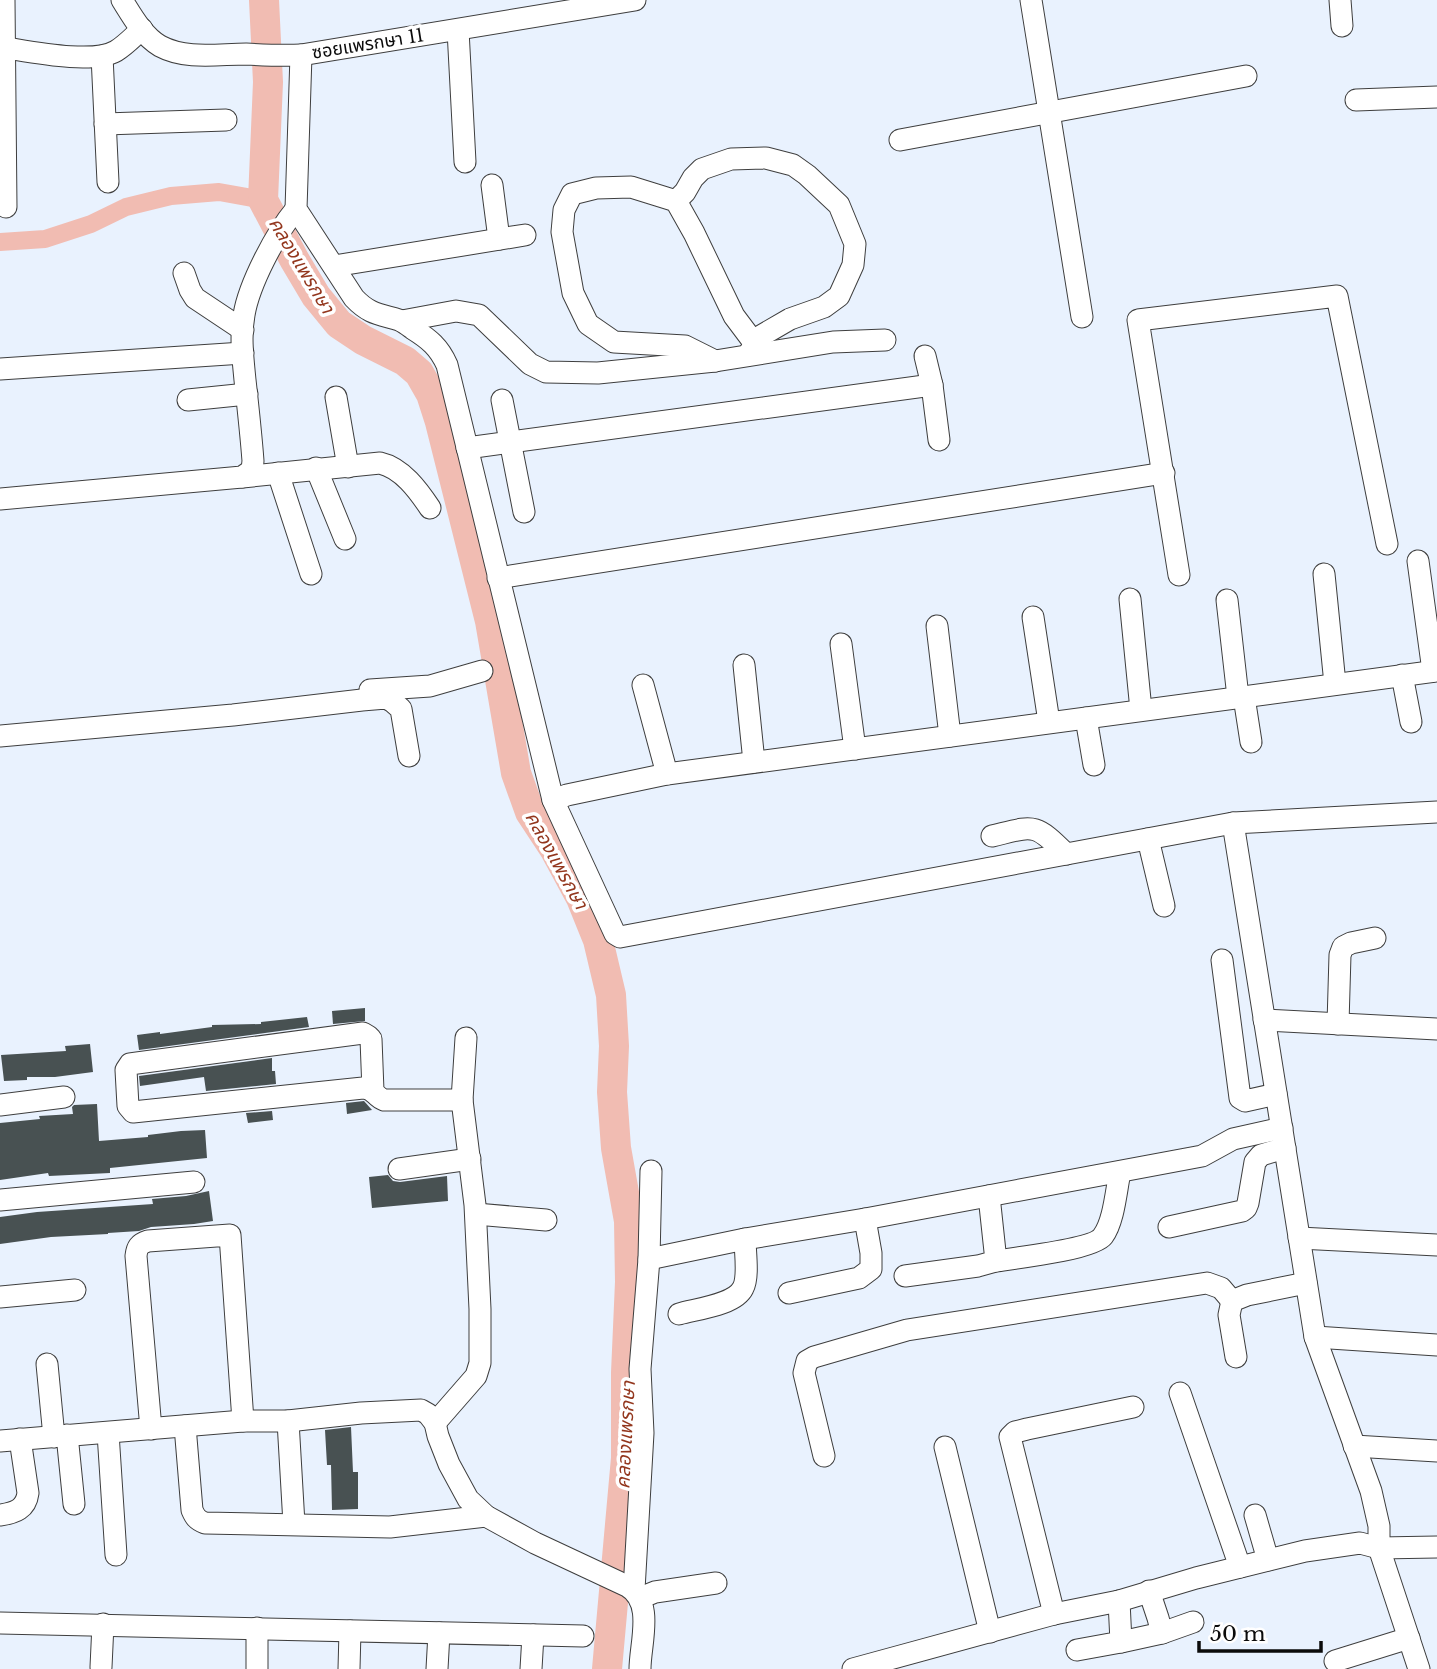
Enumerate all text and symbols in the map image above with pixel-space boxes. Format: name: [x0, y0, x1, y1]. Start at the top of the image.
street label: ซอยแพรกษา 11: [310, 24, 426, 64]
water label: คลองแพรกษา: [264, 213, 340, 318]
water label: คลองแพรกษา: [520, 808, 593, 914]
water label: คลองแพรกษา: [611, 1379, 640, 1489]
scale bar: [1199, 1610, 1322, 1654]
text: 50 m: [1210, 1621, 1266, 1647]

